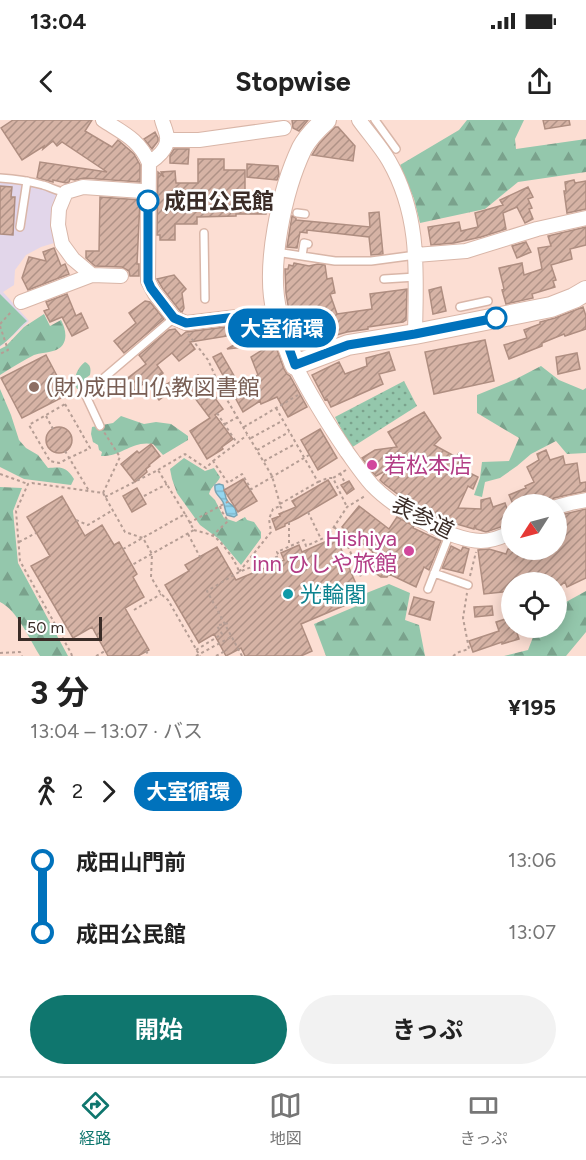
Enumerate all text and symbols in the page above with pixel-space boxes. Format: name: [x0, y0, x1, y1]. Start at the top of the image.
text: 13:04: [30, 8, 86, 35]
icon: back: [30, 65, 63, 98]
text: Stopwise: [235, 65, 351, 98]
icon: share: [523, 65, 556, 98]
place label: 成田公民館: [164, 188, 274, 215]
marker: 成田公民館: [137, 190, 159, 212]
unlabelled marker: [485, 307, 507, 329]
line badge: 大室循環: [240, 308, 324, 348]
text: 大室循環: [240, 316, 324, 341]
place label: (財)成田山仏教図書館: [46, 374, 260, 401]
marker: (財)成田山仏教図書館: [27, 380, 41, 394]
place label: 若松本店: [384, 452, 472, 479]
marker: 若松本店: [365, 458, 379, 472]
street label: 表参道: [387, 490, 458, 544]
north arrow: [501, 494, 567, 560]
map controls: [501, 494, 567, 638]
place label: Hishiya inn ひしや旅館: [252, 525, 397, 577]
marker: Hishiya inn ひしや旅館: [402, 544, 416, 558]
button: locate: [501, 572, 567, 638]
place label: 光輪閣: [300, 581, 366, 608]
marker: 光輪閣: [281, 587, 295, 601]
scale bar: [18, 614, 102, 642]
text: 50 m: [27, 618, 64, 637]
text: 3 分: [30, 673, 89, 712]
text: ¥195: [508, 694, 556, 721]
text: 13:04 – 13:07 · バス: [30, 719, 203, 743]
icon: walk: [30, 775, 63, 808]
icon: forward: [92, 775, 125, 808]
text: 2: [72, 779, 83, 803]
text: 大室循環: [146, 779, 230, 804]
text: 13:06: [508, 848, 556, 872]
text: 成田山門前: [76, 849, 186, 876]
text: 13:07: [508, 920, 556, 944]
text: 成田公民館: [76, 921, 186, 948]
button: 開始: [30, 995, 287, 1064]
button: きっぷ: [299, 995, 556, 1064]
tab: 経路: [79, 1089, 112, 1149]
tab: 地図: [269, 1089, 302, 1149]
tab: きっぷ: [460, 1089, 507, 1149]

